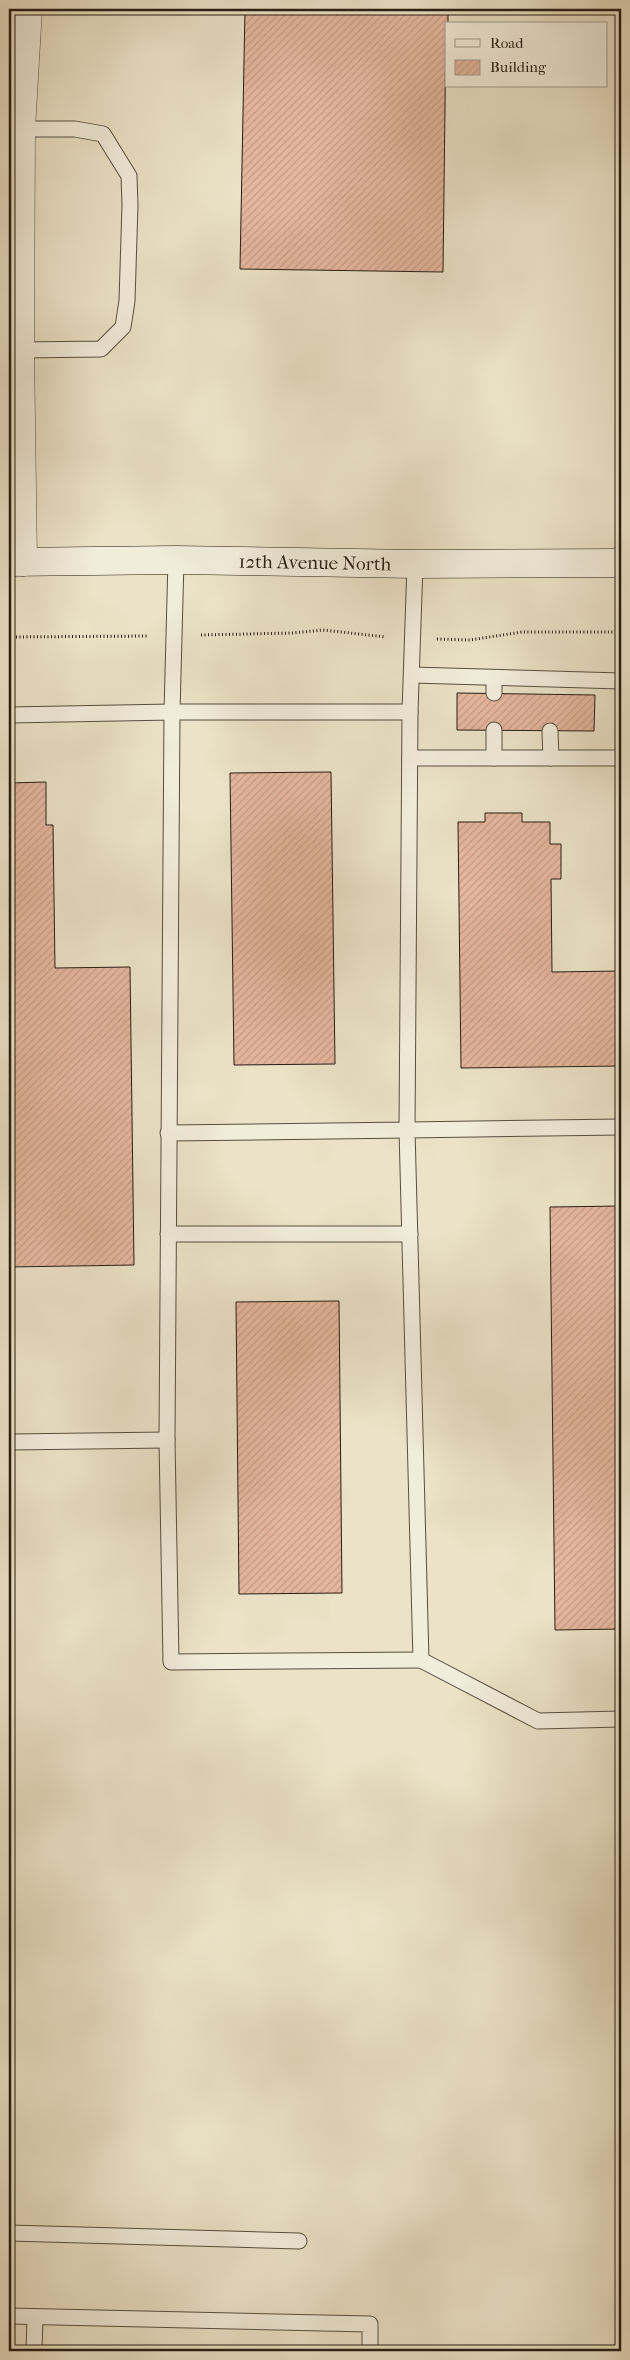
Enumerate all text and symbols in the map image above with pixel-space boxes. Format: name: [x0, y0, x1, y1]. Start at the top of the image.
legend: [445, 22, 608, 88]
text: Road: [490, 34, 524, 52]
text: Building: [490, 58, 547, 76]
street label: 12th Avenue North: [238, 551, 392, 575]

